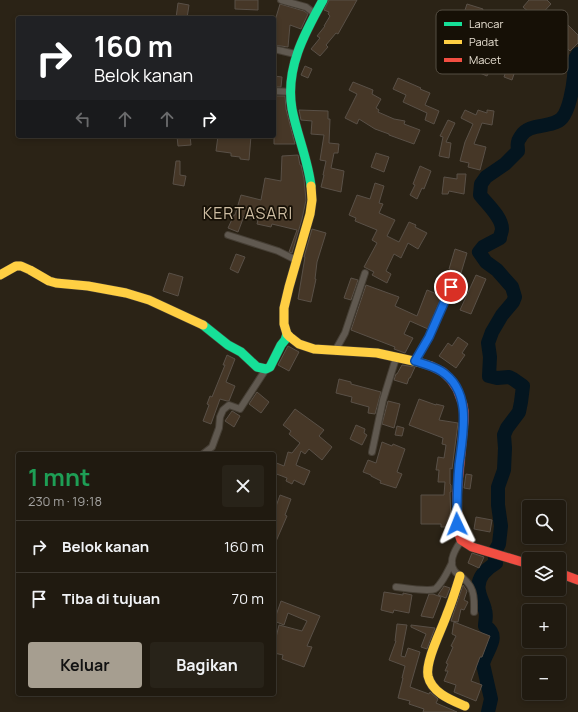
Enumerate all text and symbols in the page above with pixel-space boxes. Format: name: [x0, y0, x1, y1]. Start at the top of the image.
legend: [436, 10, 568, 74]
text: Lancar: [469, 16, 503, 31]
text: 160 m: [94, 27, 173, 65]
icon: right: [28, 32, 80, 84]
text: Padat: [469, 34, 499, 49]
text: Macet: [469, 52, 501, 67]
text: Belok kanan: [94, 63, 193, 87]
icon: left: [72, 108, 94, 130]
icon: ahead: [114, 108, 136, 130]
icon: ahead: [156, 108, 178, 130]
icon: right: [198, 108, 220, 130]
district label: KERTASARI: [203, 202, 293, 224]
pin: [434, 270, 468, 304]
icon: arrive: [440, 276, 462, 298]
text: 1 mnt: [28, 460, 90, 493]
button: close: [222, 465, 264, 507]
text: 230 m · 19:18: [28, 492, 102, 510]
map controls: [522, 500, 566, 700]
button: search: [522, 500, 566, 544]
position arrow: [436, 503, 478, 545]
icon: right: [28, 536, 50, 558]
text: Belok kanan: [62, 536, 149, 557]
text: 160 m: [224, 536, 264, 557]
button: layers: [522, 552, 566, 596]
icon: arrive: [28, 588, 50, 610]
text: Tiba di tujuan: [62, 588, 160, 609]
text: 70 m: [232, 588, 264, 609]
button: +: [522, 604, 566, 648]
button: Keluar: [28, 642, 142, 688]
button: Bagikan: [150, 642, 264, 688]
button: −: [522, 656, 566, 700]

